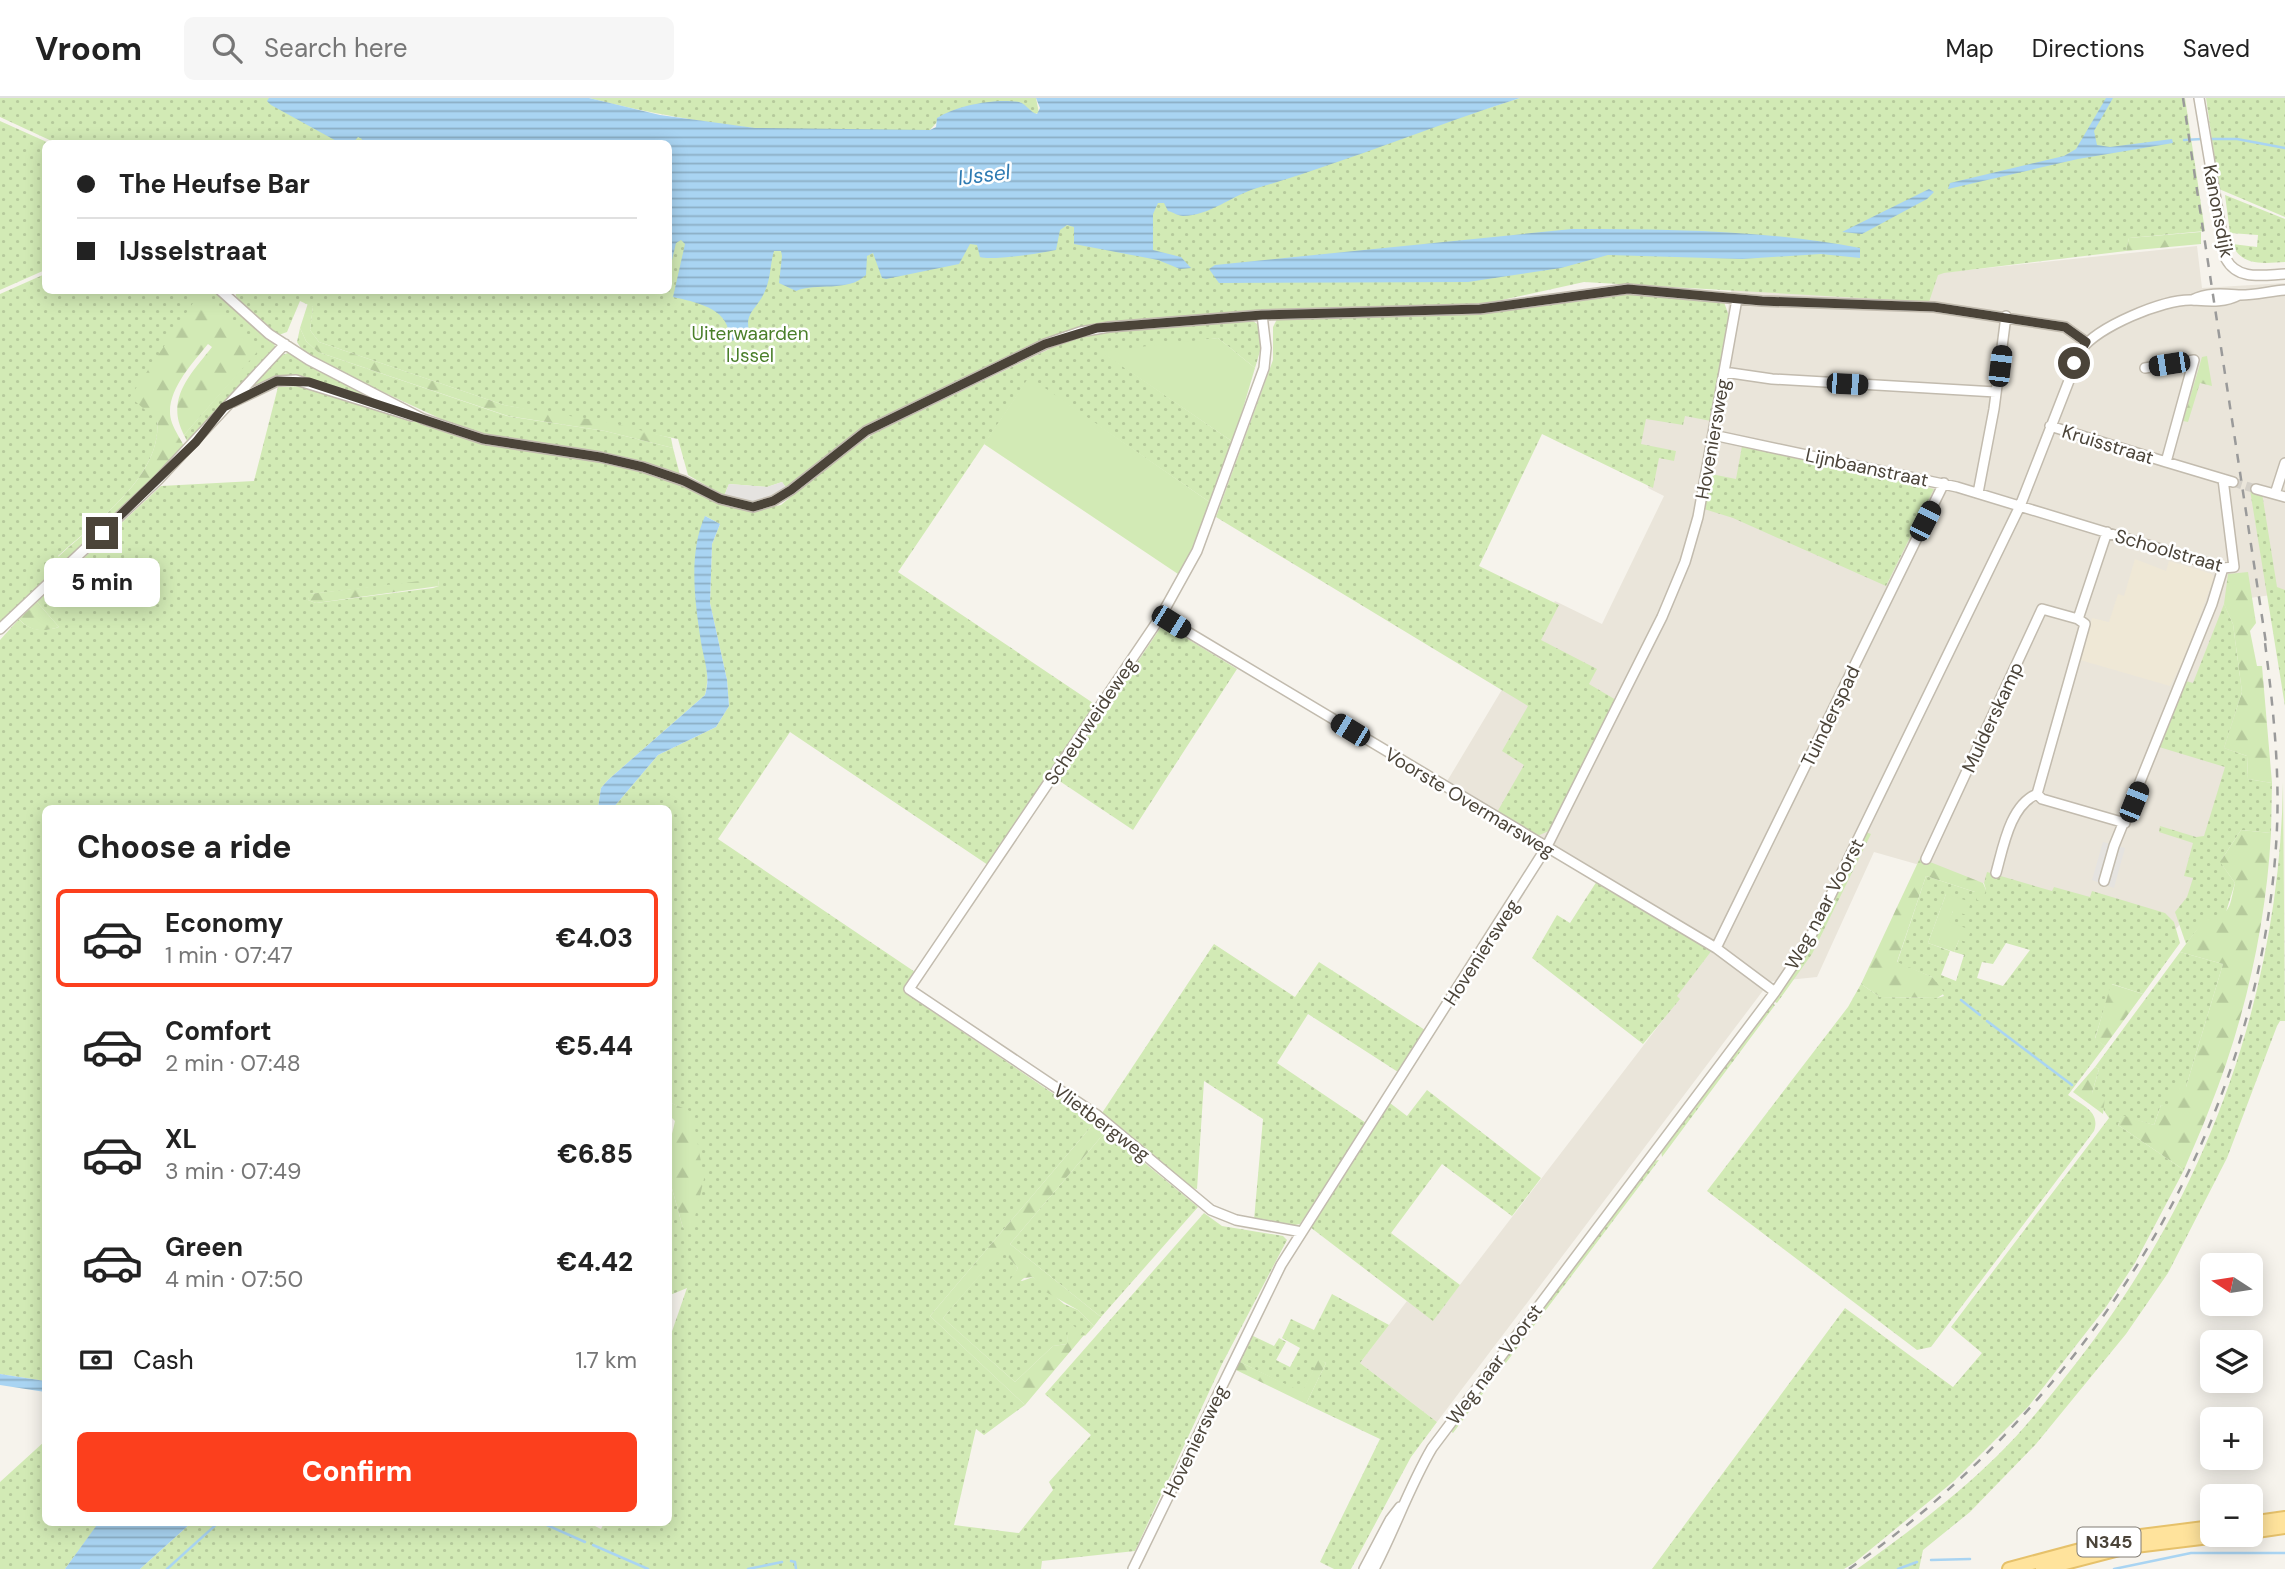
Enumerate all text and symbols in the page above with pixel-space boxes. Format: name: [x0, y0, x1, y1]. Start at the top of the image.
search box: [184, 17, 674, 80]
text: Vroom: [35, 27, 142, 70]
icon: search: [208, 29, 246, 67]
text: Search here: [264, 31, 408, 65]
text: Map: [1946, 33, 1994, 64]
text: Directions: [2032, 33, 2145, 64]
text: Saved: [2183, 33, 2250, 64]
water label: IJssel: [956, 158, 1012, 192]
street label: Kanonsdijk: [2197, 162, 2240, 260]
text: The Heufse Bar: [119, 167, 310, 201]
text: IJsselstraat: [119, 234, 267, 268]
park label: Uiterwaarden IJssel: [691, 321, 809, 368]
car: [1988, 344, 2013, 388]
route start: [2058, 347, 2090, 379]
car: [2147, 350, 2192, 378]
car: [1826, 372, 1869, 396]
street label: Hoveniersweg: [1690, 376, 1735, 501]
street label: Kruisstraat: [2059, 419, 2157, 470]
street label: Lijnbaanstraat: [1803, 442, 1931, 493]
car: [1907, 498, 1944, 544]
route end: [86, 517, 118, 549]
street label: Schoolstraat: [2112, 523, 2226, 578]
callout: 5 min: [44, 558, 160, 606]
text: 5 min: [71, 567, 133, 597]
car: [1148, 602, 1195, 642]
street label: Scheurweideweg: [1038, 652, 1143, 790]
street label: Mulderskamp: [1956, 658, 2029, 776]
street label: Tuinderspad: [1795, 662, 1866, 771]
car: [1327, 710, 1374, 750]
street label: Voorste Overmarsweg: [1380, 742, 1560, 863]
car: [2117, 779, 2152, 825]
text: Choose a ride: [77, 826, 292, 868]
street label: Weg naar Voorst: [1779, 834, 1870, 974]
street label: Hoveniersweg: [1438, 894, 1525, 1010]
text: Economy: [165, 906, 283, 940]
icon: car: [81, 907, 144, 970]
text: €4.03: [556, 921, 633, 955]
text: 1 min · 07:47: [165, 940, 293, 970]
text: Comfort: [165, 1014, 271, 1048]
icon: car: [81, 1015, 144, 1078]
text: €5.44: [555, 1029, 633, 1063]
text: 2 min · 07:48: [165, 1048, 301, 1078]
street label: Vlietbergweg: [1048, 1078, 1155, 1167]
text: XL: [165, 1122, 197, 1156]
icon: car: [81, 1123, 144, 1186]
text: €6.85: [557, 1137, 633, 1171]
text: 3 min · 07:49: [165, 1156, 301, 1186]
text: Green: [165, 1230, 243, 1264]
icon: car: [81, 1231, 144, 1294]
text: €4.42: [557, 1245, 633, 1279]
north arrow: [2200, 1253, 2263, 1316]
map controls: [2200, 1253, 2263, 1547]
text: 4 min · 07:50: [165, 1264, 303, 1294]
street label: Weg naar Voorst: [1441, 1299, 1548, 1430]
button: layers: [2200, 1330, 2263, 1393]
icon: cash: [77, 1341, 115, 1379]
text: Cash: [133, 1343, 194, 1377]
text: 1.7 km: [575, 1345, 637, 1375]
street label: Hoveniersweg: [1157, 1381, 1234, 1502]
button: +: [2200, 1407, 2263, 1470]
button: Confirm: [77, 1432, 637, 1512]
button: −: [2200, 1484, 2263, 1547]
road number: N345: [2078, 1527, 2140, 1556]

